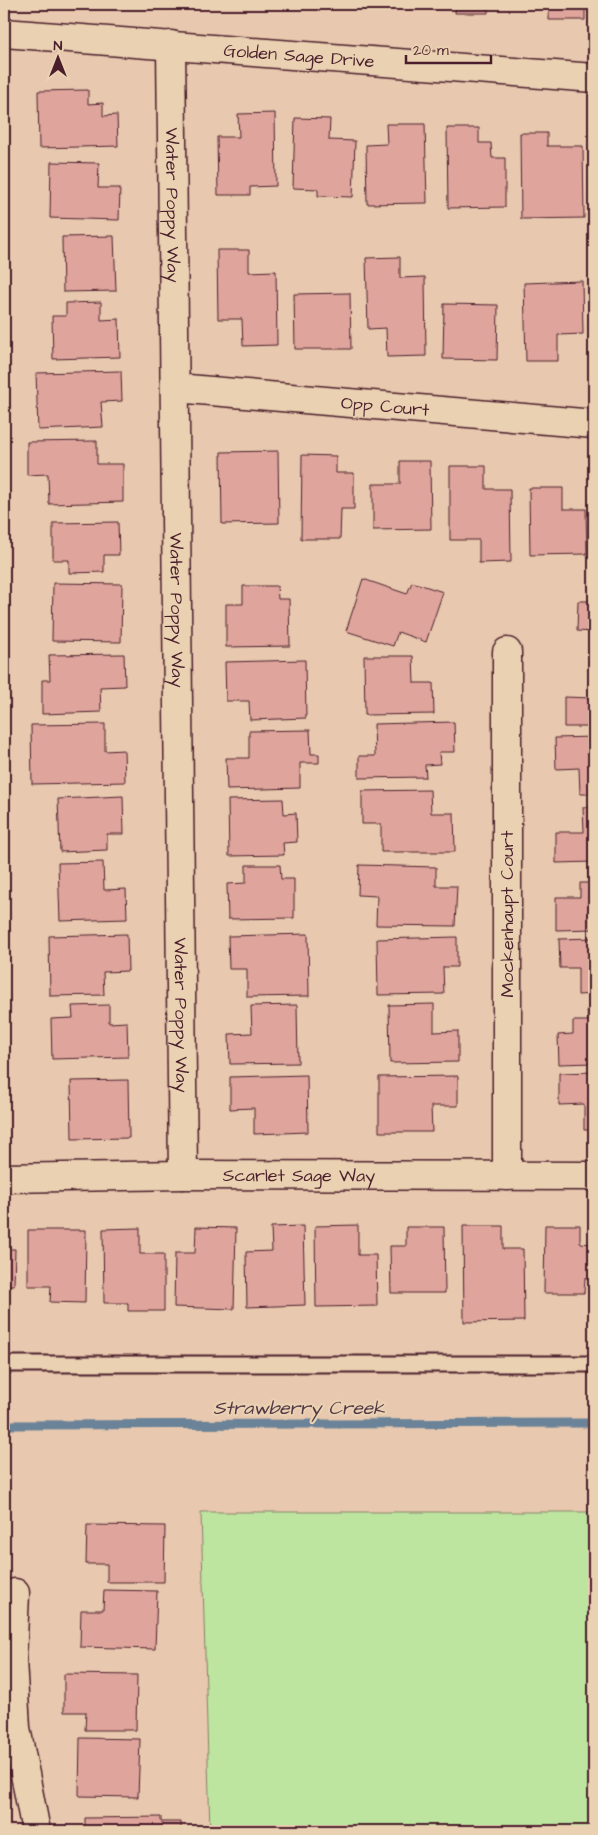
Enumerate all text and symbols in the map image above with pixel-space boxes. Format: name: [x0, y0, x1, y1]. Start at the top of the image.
north arrow: [32, 32, 82, 82]
scale bar: [406, 32, 490, 64]
text: N: [54, 36, 63, 56]
street label: Golden Sage Drive: [223, 37, 376, 74]
text: 20 m: [413, 40, 449, 61]
street label: Water Poppy Way: [159, 127, 186, 283]
street label: Opp Court: [340, 390, 431, 422]
street label: Water Poppy Way: [164, 532, 190, 688]
street label: Mockenhaupt Court: [495, 830, 520, 998]
street label: Water Poppy Way: [168, 937, 195, 1093]
street label: Scarlet Sage Way: [223, 1163, 375, 1189]
water label: Strawberry Creek: [213, 1395, 385, 1422]

